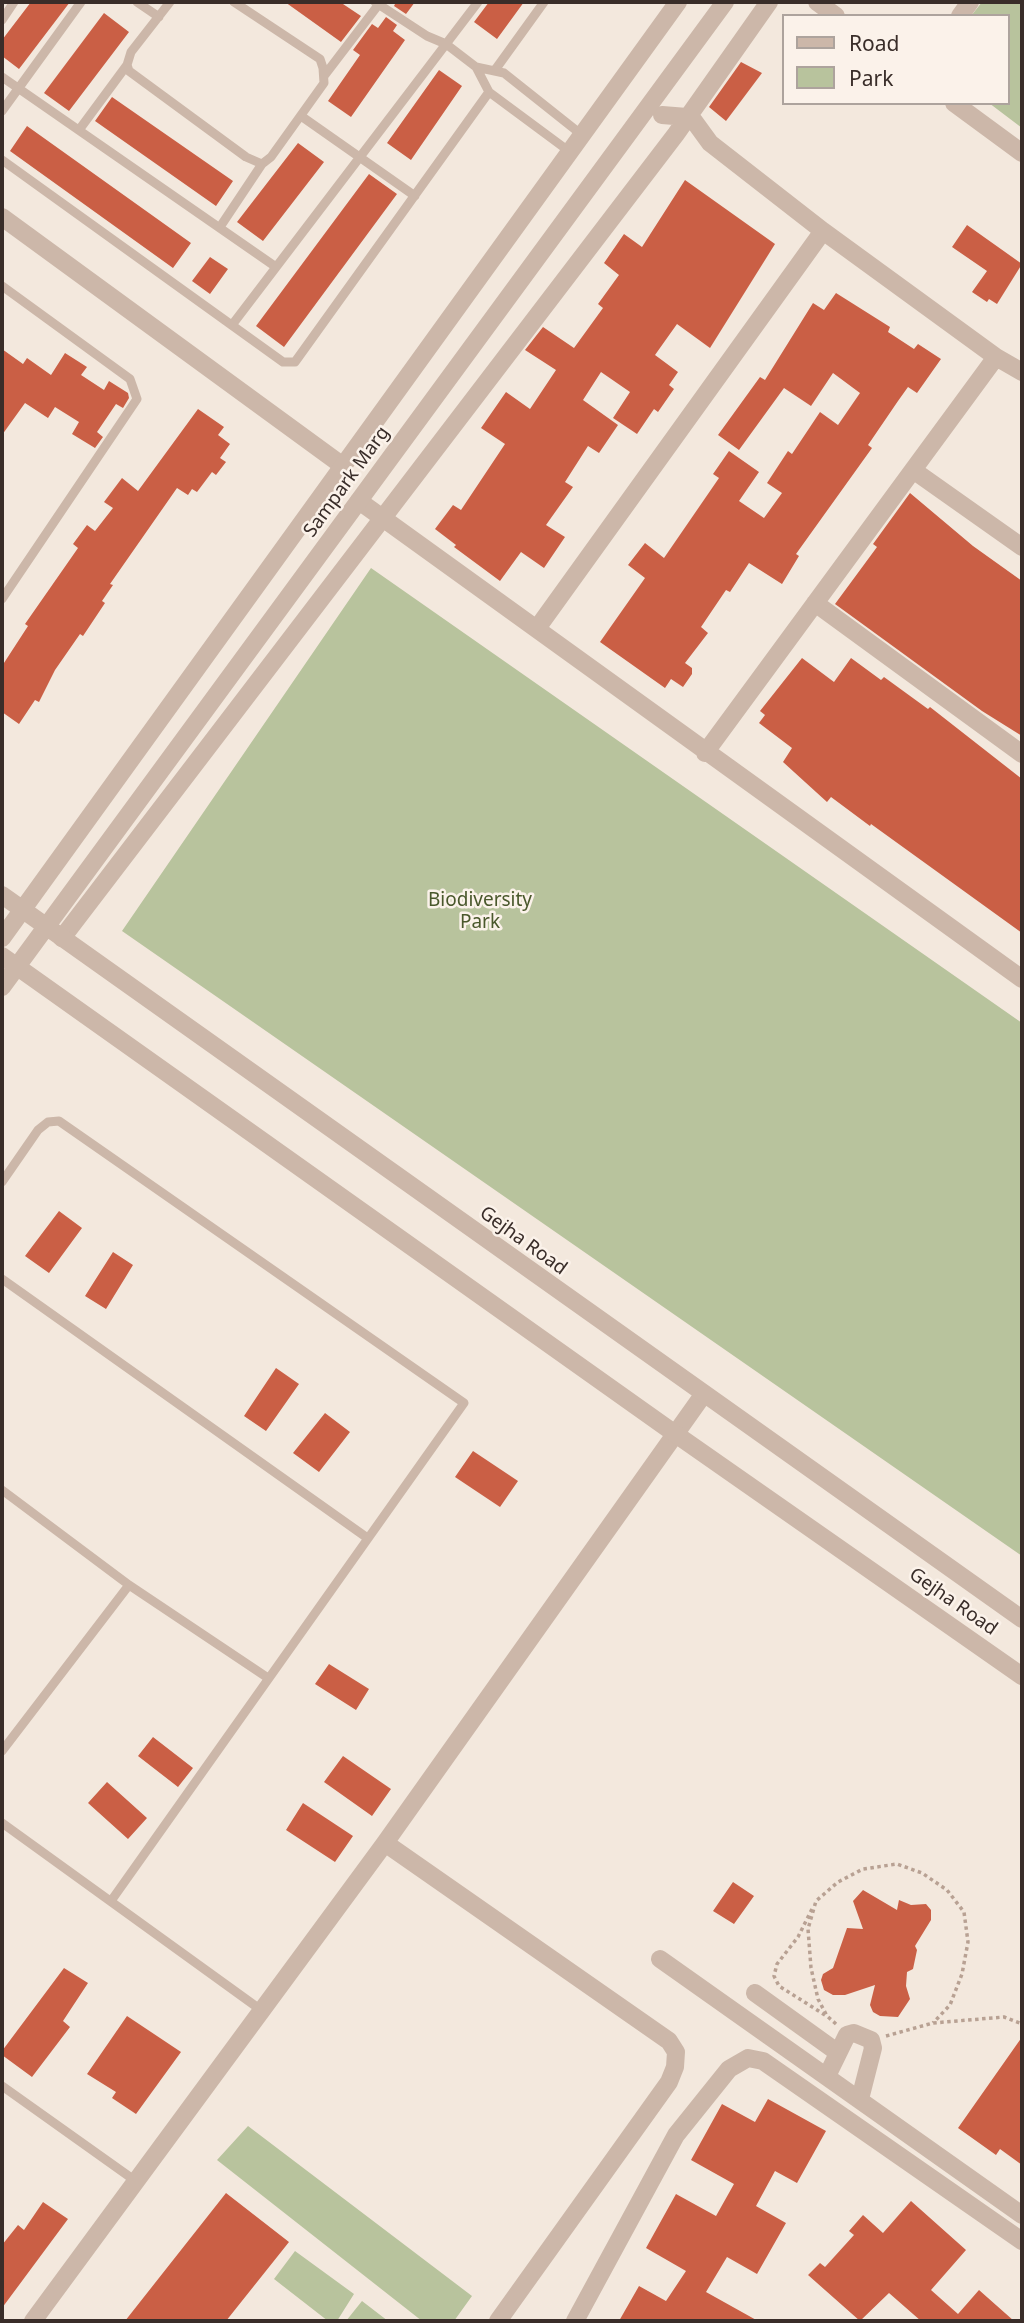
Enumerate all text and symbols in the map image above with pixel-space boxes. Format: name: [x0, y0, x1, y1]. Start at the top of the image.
legend: [782, 14, 1010, 105]
text: Road: [849, 29, 899, 57]
text: Park: [849, 64, 893, 92]
street label: Sampark Marg: [299, 422, 395, 542]
park label: Biodiversity Park: [428, 890, 532, 934]
street label: Gejha Road: [475, 1202, 571, 1280]
street label: Gejha Road: [905, 1563, 1001, 1641]

